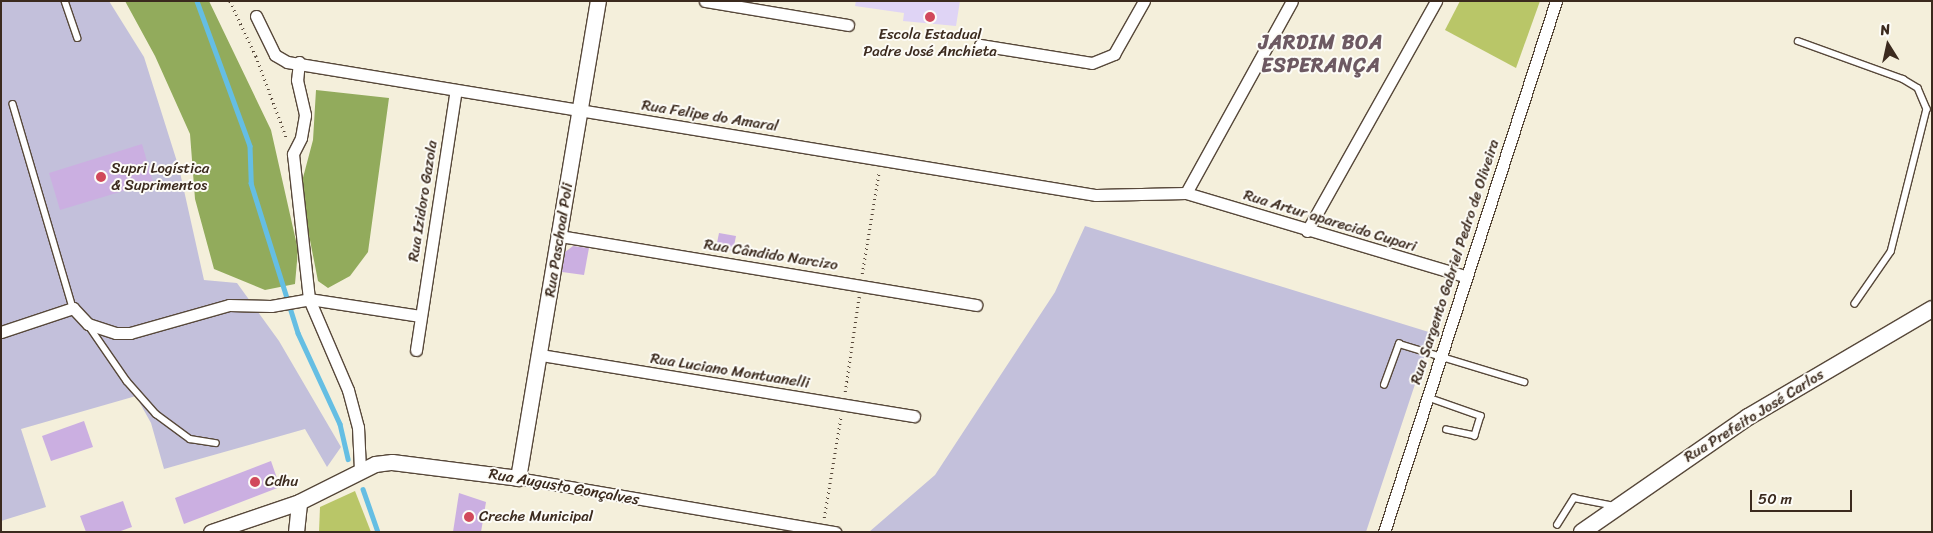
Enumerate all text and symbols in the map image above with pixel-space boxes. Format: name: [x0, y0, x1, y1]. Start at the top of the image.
marker: Escola Estadual Padre José Anchieta: [924, 11, 936, 23]
text: N: [1878, 17, 1892, 43]
north arrow: [1863, 20, 1913, 70]
place label: Escola Estadual Padre José Anchieta: [863, 25, 997, 60]
district label: JARDIM BOA ESPERANÇA: [1258, 30, 1384, 77]
street label: Rua Felipe do Amaral: [640, 96, 780, 136]
street label: Rua Sargento Gabriel Pedro de Oliveira: [1407, 137, 1503, 387]
street label: Rua Izidoro Gazola: [405, 139, 441, 263]
place label: Supri Logística & Suprimentos: [111, 159, 209, 194]
marker: Supri Logística & Suprimentos: [95, 171, 107, 183]
street label: Rua Paschoal Poli: [541, 181, 577, 299]
street label: Rua Artur aparecido Cupari: [1241, 186, 1419, 256]
street label: Rua Cândido Narcizo: [703, 236, 839, 274]
street label: Rua Luciano Montuanelli: [649, 350, 811, 392]
street label: Rua Prefeito José Carlos: [1681, 366, 1827, 466]
street label: Rua Augusto Gonçalves: [488, 465, 640, 509]
place label: Cdhu: [265, 473, 298, 491]
marker: Cdhu: [249, 476, 261, 488]
scale bar: [1753, 480, 1856, 512]
text: 50 m: [1758, 486, 1792, 512]
place label: Creche Municipal: [479, 508, 593, 526]
marker: Creche Municipal: [463, 511, 475, 523]

